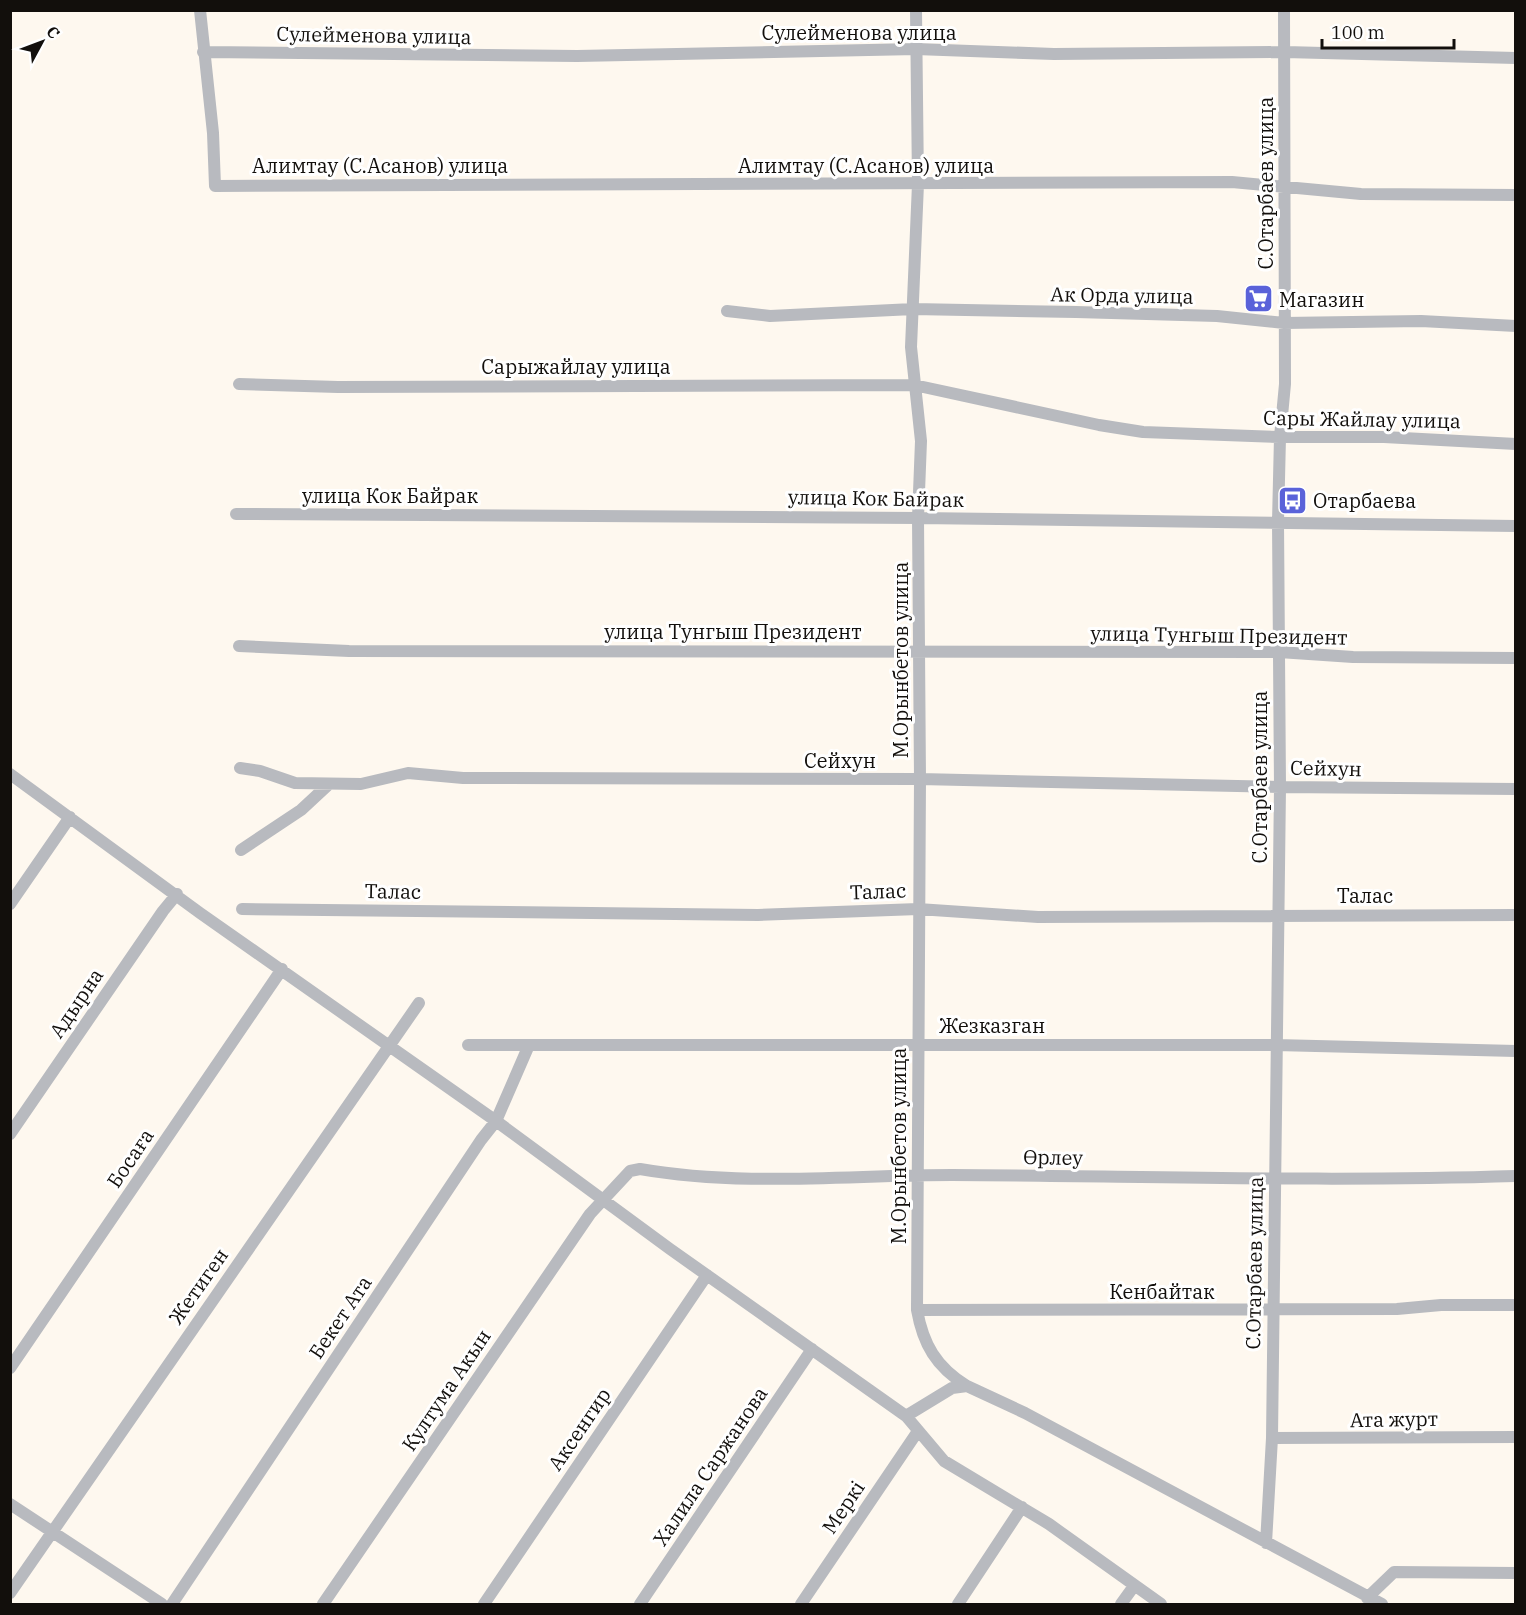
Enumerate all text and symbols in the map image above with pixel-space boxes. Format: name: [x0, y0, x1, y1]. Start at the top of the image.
north arrow: [12, 12, 72, 72]
scale bar: [1322, 12, 1454, 50]
street label: Сулейменова улица: [761, 19, 957, 46]
street label: Сулейменова улица: [276, 20, 472, 50]
text: 100 m: [1331, 21, 1385, 44]
text: С: [42, 22, 64, 43]
street label: С.Отарбаев улица: [1252, 96, 1279, 269]
street label: Алимтау (С.Асанов) улица: [252, 152, 508, 179]
street label: Алимтау (С.Асанов) улица: [738, 152, 994, 179]
street label: Ак Орда улица: [1050, 280, 1194, 310]
supermarket icon: Магазин: [1242, 283, 1274, 315]
place label: Магазин: [1279, 286, 1364, 313]
street label: Сарыжайлау улица: [481, 353, 671, 380]
street label: Сары Жайлау улица: [1263, 404, 1461, 434]
street label: улица Кок Байрак: [302, 482, 478, 509]
street label: улица Кок Байрак: [788, 483, 965, 513]
bus stop icon: Отарбаева: [1276, 484, 1308, 516]
place label: Отарбаева: [1313, 487, 1416, 514]
street label: М.Орынбетов улица: [887, 562, 914, 758]
street label: улица Тунгыш Президент: [604, 618, 862, 645]
street label: улица Тунгыш Президент: [1090, 619, 1348, 651]
street label: С.Отарбаев улица: [1246, 690, 1273, 863]
street label: Сейхун: [804, 747, 876, 774]
street label: Сейхун: [1290, 754, 1362, 782]
street label: Талас: [364, 877, 422, 905]
street label: Талас: [849, 877, 907, 905]
street label: Талас: [1337, 882, 1393, 909]
street label: Адырна: [43, 963, 109, 1043]
street label: Жезказган: [939, 1012, 1045, 1039]
street label: М.Орынбетов улица: [885, 1048, 912, 1244]
street label: Босаға: [100, 1123, 160, 1193]
street label: Өрлеу: [1023, 1143, 1084, 1171]
street label: С.Отарбаев улица: [1239, 1176, 1269, 1350]
street label: Жетиген: [162, 1243, 234, 1329]
street label: Бекет Ата: [302, 1270, 378, 1364]
street label: Кенбайтак: [1109, 1278, 1215, 1305]
street label: Култума Акын: [395, 1324, 497, 1456]
street label: Халила Саржанова: [647, 1381, 773, 1551]
street label: Аксенгир: [541, 1382, 617, 1476]
street label: Ата журт: [1350, 1405, 1438, 1433]
street label: Меркі: [815, 1475, 871, 1539]

